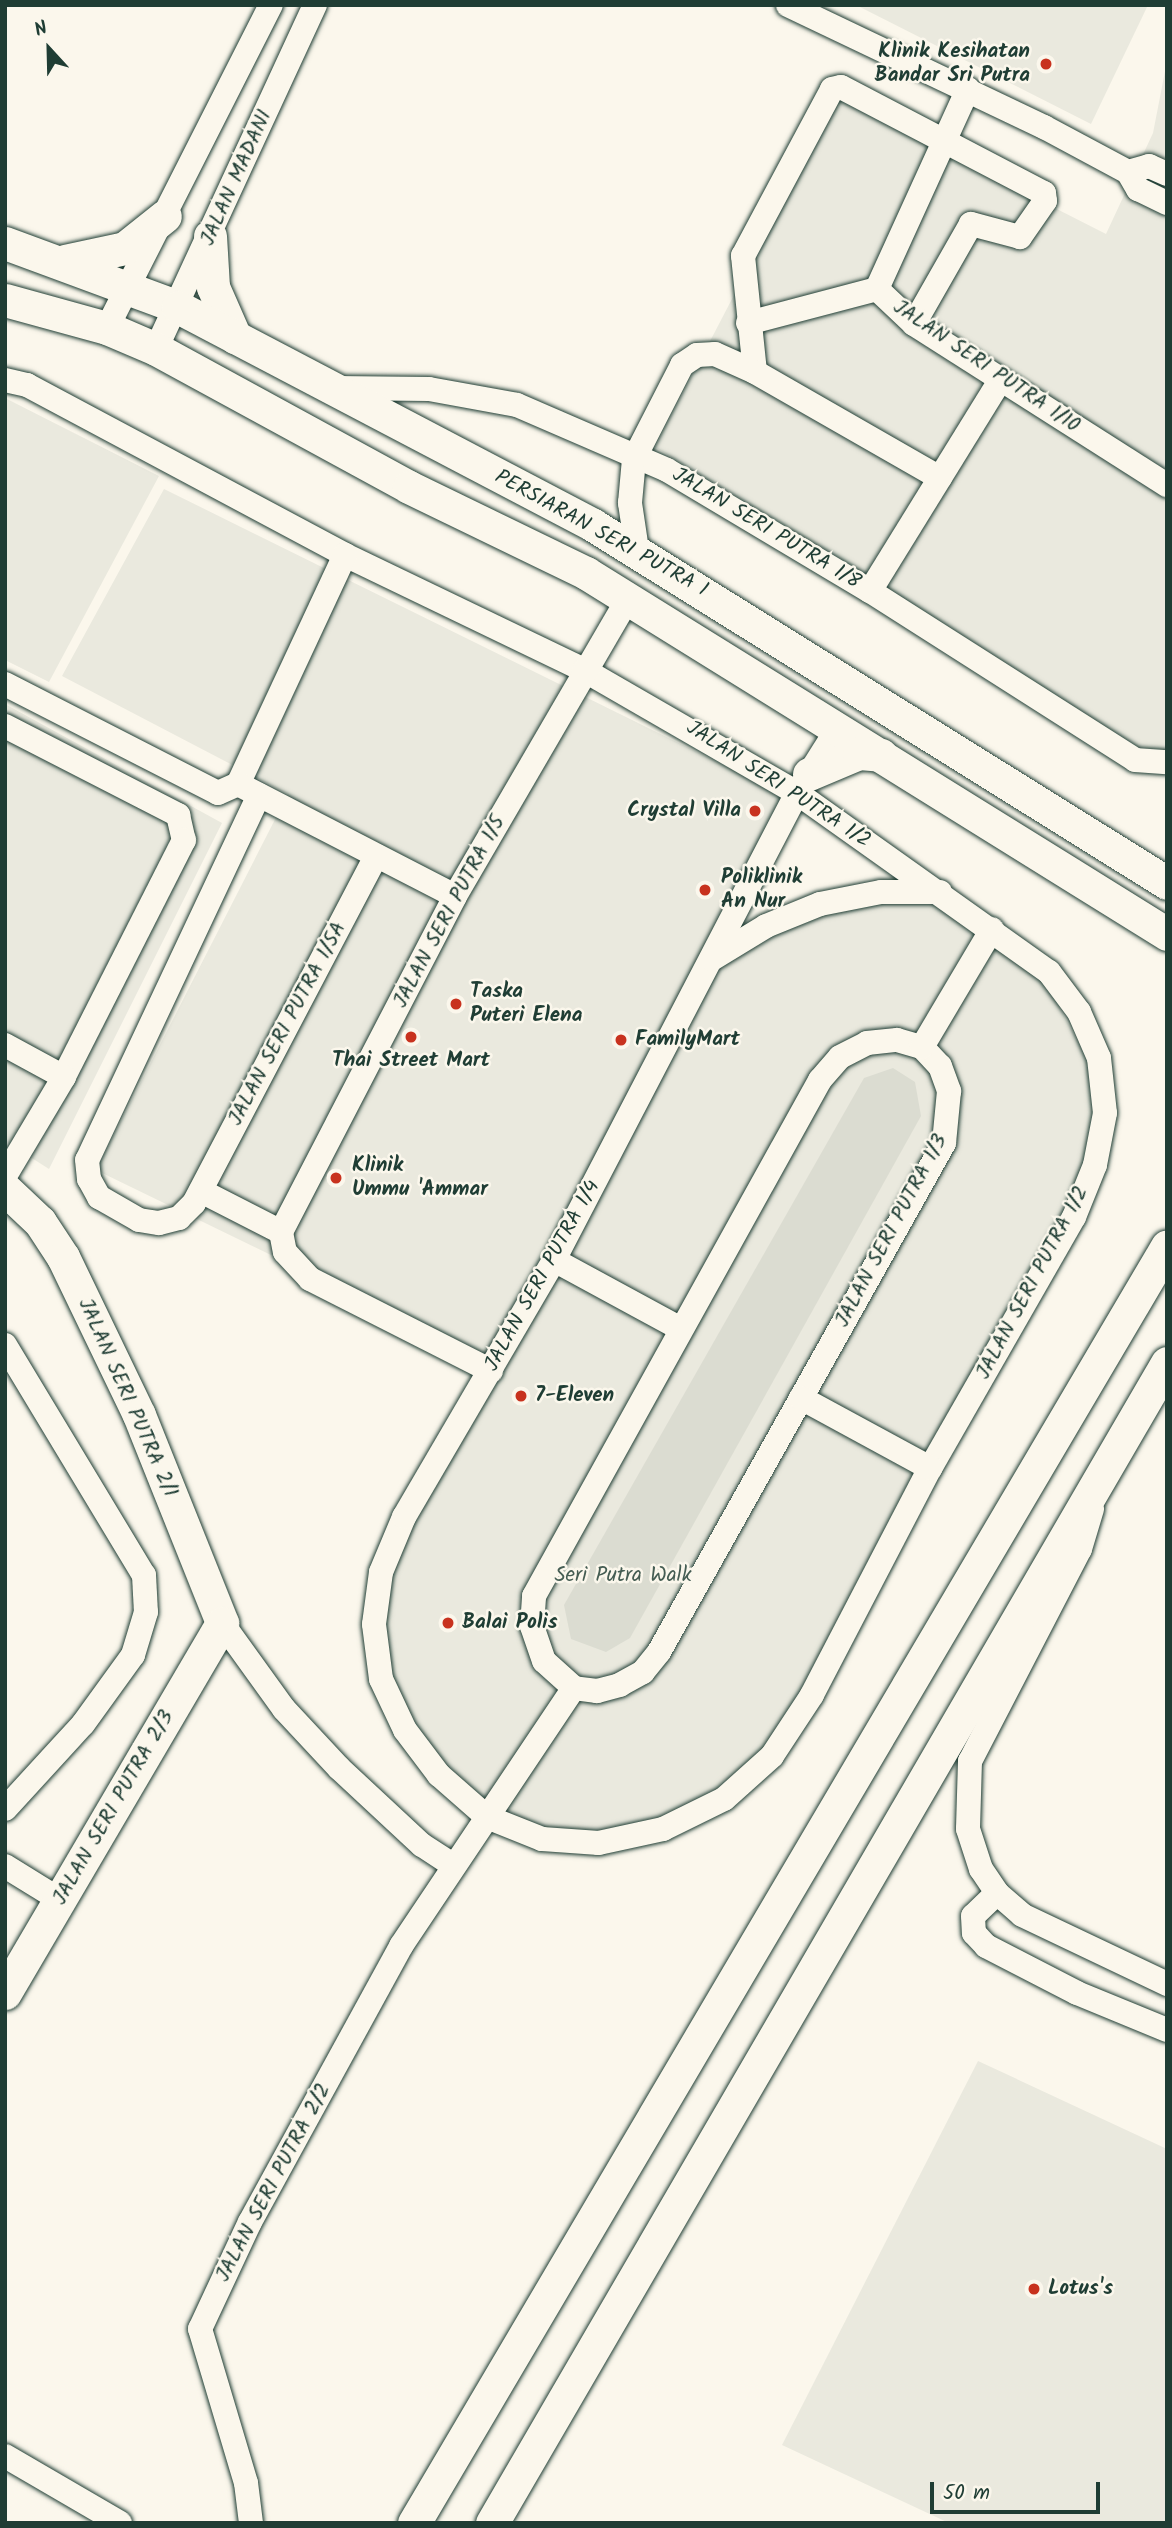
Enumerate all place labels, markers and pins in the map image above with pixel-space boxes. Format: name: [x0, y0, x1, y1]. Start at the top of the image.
place label: Klinik Kesihatan Bandar Sri Putra: [875, 39, 1030, 89]
marker: Klinik Kesihatan Bandar Sri Putra: [1036, 54, 1056, 74]
place label: Crystal Villa: [627, 798, 741, 824]
marker: Crystal Villa: [747, 803, 763, 819]
place label: Poliklinik An Nur: [721, 865, 802, 915]
marker: Poliklinik An Nur: [695, 880, 715, 900]
place label: Taska Puteri Elena: [470, 979, 582, 1029]
marker: Taska Puteri Elena: [448, 996, 464, 1012]
place label: FamilyMart: [635, 1027, 740, 1053]
marker: Thai Street Mart: [403, 1029, 419, 1045]
marker: FamilyMart: [613, 1032, 629, 1048]
place label: Thai Street Mart: [332, 1048, 490, 1074]
place label: Klinik Ummu 'Ammar: [352, 1153, 488, 1203]
marker: Klinik Ummu 'Ammar: [326, 1168, 346, 1188]
place label: 7-Eleven: [535, 1383, 614, 1409]
marker: 7-Eleven: [513, 1388, 529, 1404]
place label: Balai Polis: [462, 1610, 558, 1636]
marker: Balai Polis: [440, 1615, 456, 1631]
place label: Lotus's: [1048, 2276, 1113, 2302]
marker: Lotus's: [1026, 2281, 1042, 2297]

